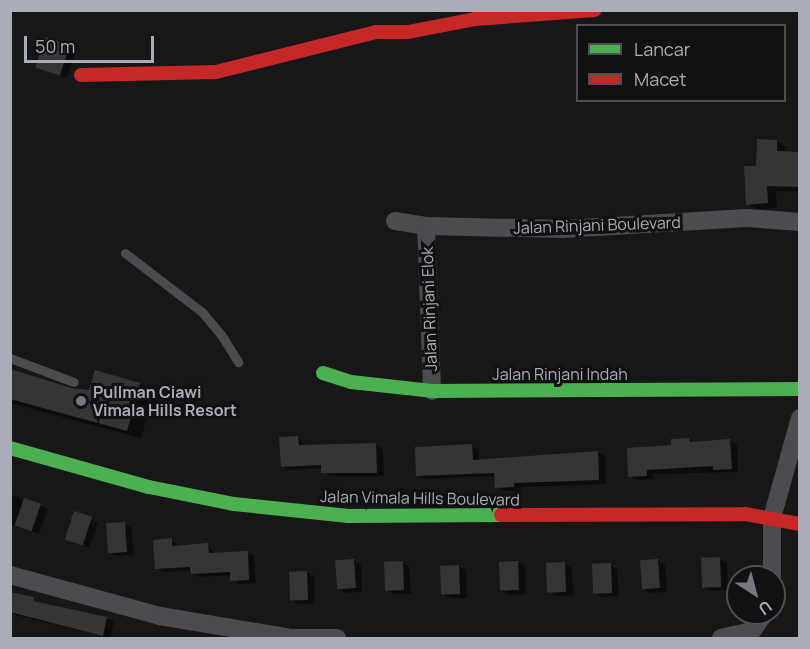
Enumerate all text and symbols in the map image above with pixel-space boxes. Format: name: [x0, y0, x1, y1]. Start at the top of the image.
scale bar: [27, 24, 158, 62]
legend: [576, 24, 786, 102]
text: 50 m: [35, 34, 75, 58]
text: Lancar: [634, 37, 690, 61]
text: Macet: [634, 67, 687, 91]
street label: Jalan Rinjani Boulevard: [513, 212, 681, 238]
street label: Jalan Rinjani Elok: [417, 246, 441, 372]
street label: Jalan Rinjani Indah: [492, 364, 628, 384]
place label: Pullman Ciawi Vimala Hills Resort: [93, 382, 237, 420]
marker: Pullman Ciawi Vimala Hills Resort: [74, 394, 88, 408]
street label: Jalan Vimala Hills Boulevard: [320, 487, 520, 509]
north arrow: [726, 565, 786, 625]
text: U: [754, 596, 777, 620]

